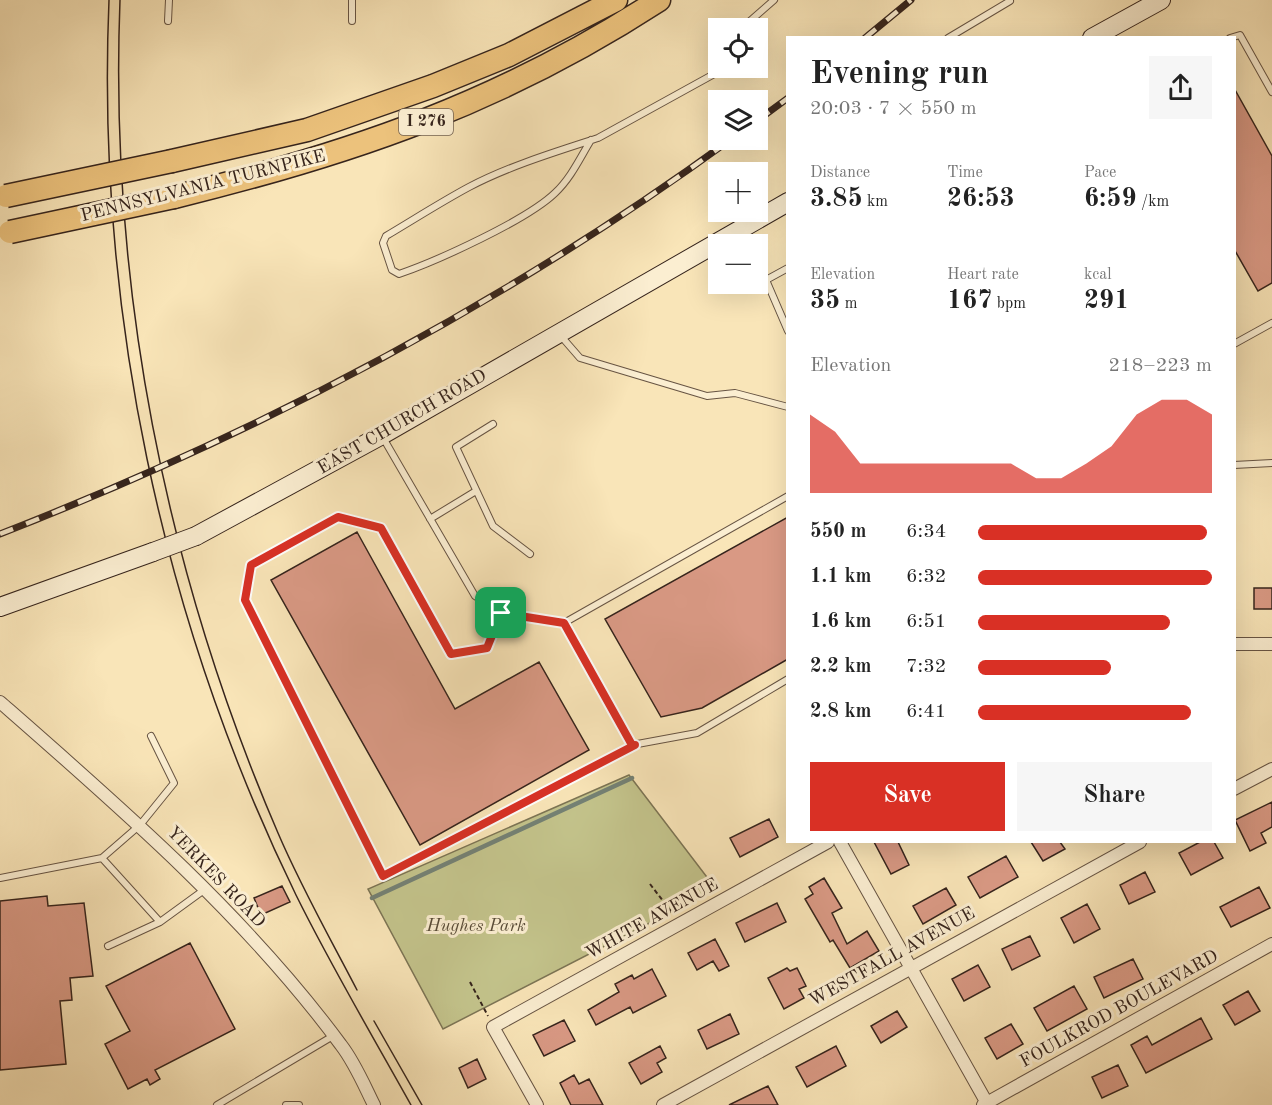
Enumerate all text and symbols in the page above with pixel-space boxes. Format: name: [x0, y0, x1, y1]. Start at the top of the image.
map controls: [708, 18, 768, 294]
button: locate: [708, 18, 768, 78]
button: share: [1149, 56, 1212, 119]
text: Evening run: [810, 58, 989, 91]
button: layers: [708, 90, 768, 150]
text: 20:03 · 7 × 550 m: [810, 99, 977, 119]
road number: I 276: [399, 109, 453, 135]
street label: PENNSYLVANIA TURNPIKE: [79, 147, 327, 225]
button: +: [708, 162, 768, 222]
text: Distance: [810, 165, 870, 181]
text: Time: [947, 165, 983, 181]
text: Pace: [1084, 165, 1116, 181]
text: 3.85: [810, 186, 863, 212]
text: 26:53: [947, 186, 1015, 212]
text: 6:59: [1084, 186, 1137, 212]
text: km: [863, 194, 888, 210]
text: /km: [1137, 194, 1169, 210]
button: −: [708, 234, 768, 294]
text: Elevation: [810, 267, 875, 283]
text: Heart rate: [947, 267, 1019, 283]
text: kcal: [1084, 267, 1112, 283]
text: 35: [810, 288, 840, 314]
text: 167: [947, 288, 992, 314]
text: 291: [1084, 288, 1129, 314]
text: m: [840, 296, 857, 312]
text: bpm: [992, 296, 1026, 312]
text: Elevation: [810, 356, 891, 376]
text: 218–223 m: [1109, 356, 1212, 376]
street label: EAST CHURCH ROAD: [314, 366, 490, 478]
text: 550 m: [810, 522, 866, 542]
text: 6:34: [906, 522, 946, 542]
text: 1.1 km: [810, 567, 872, 587]
text: 6:32: [906, 567, 946, 587]
pin: [475, 587, 526, 638]
icon: arrive: [484, 596, 517, 629]
text: 1.6 km: [810, 612, 872, 632]
text: 6:51: [906, 612, 946, 632]
text: 2.2 km: [810, 657, 872, 677]
text: 7:32: [906, 657, 946, 677]
text: 2.8 km: [810, 702, 872, 722]
text: 6:41: [906, 702, 946, 722]
button: Save: [810, 762, 1005, 831]
button: Share: [1017, 762, 1212, 831]
street label: YERKES ROAD: [163, 823, 269, 931]
street label: WHITE AVENUE: [583, 875, 721, 963]
street label: WESTFALL AVENUE: [806, 904, 978, 1010]
park label: Hughes Park: [425, 917, 526, 935]
street label: FOULKROD BOULEVARD: [1017, 947, 1221, 1071]

